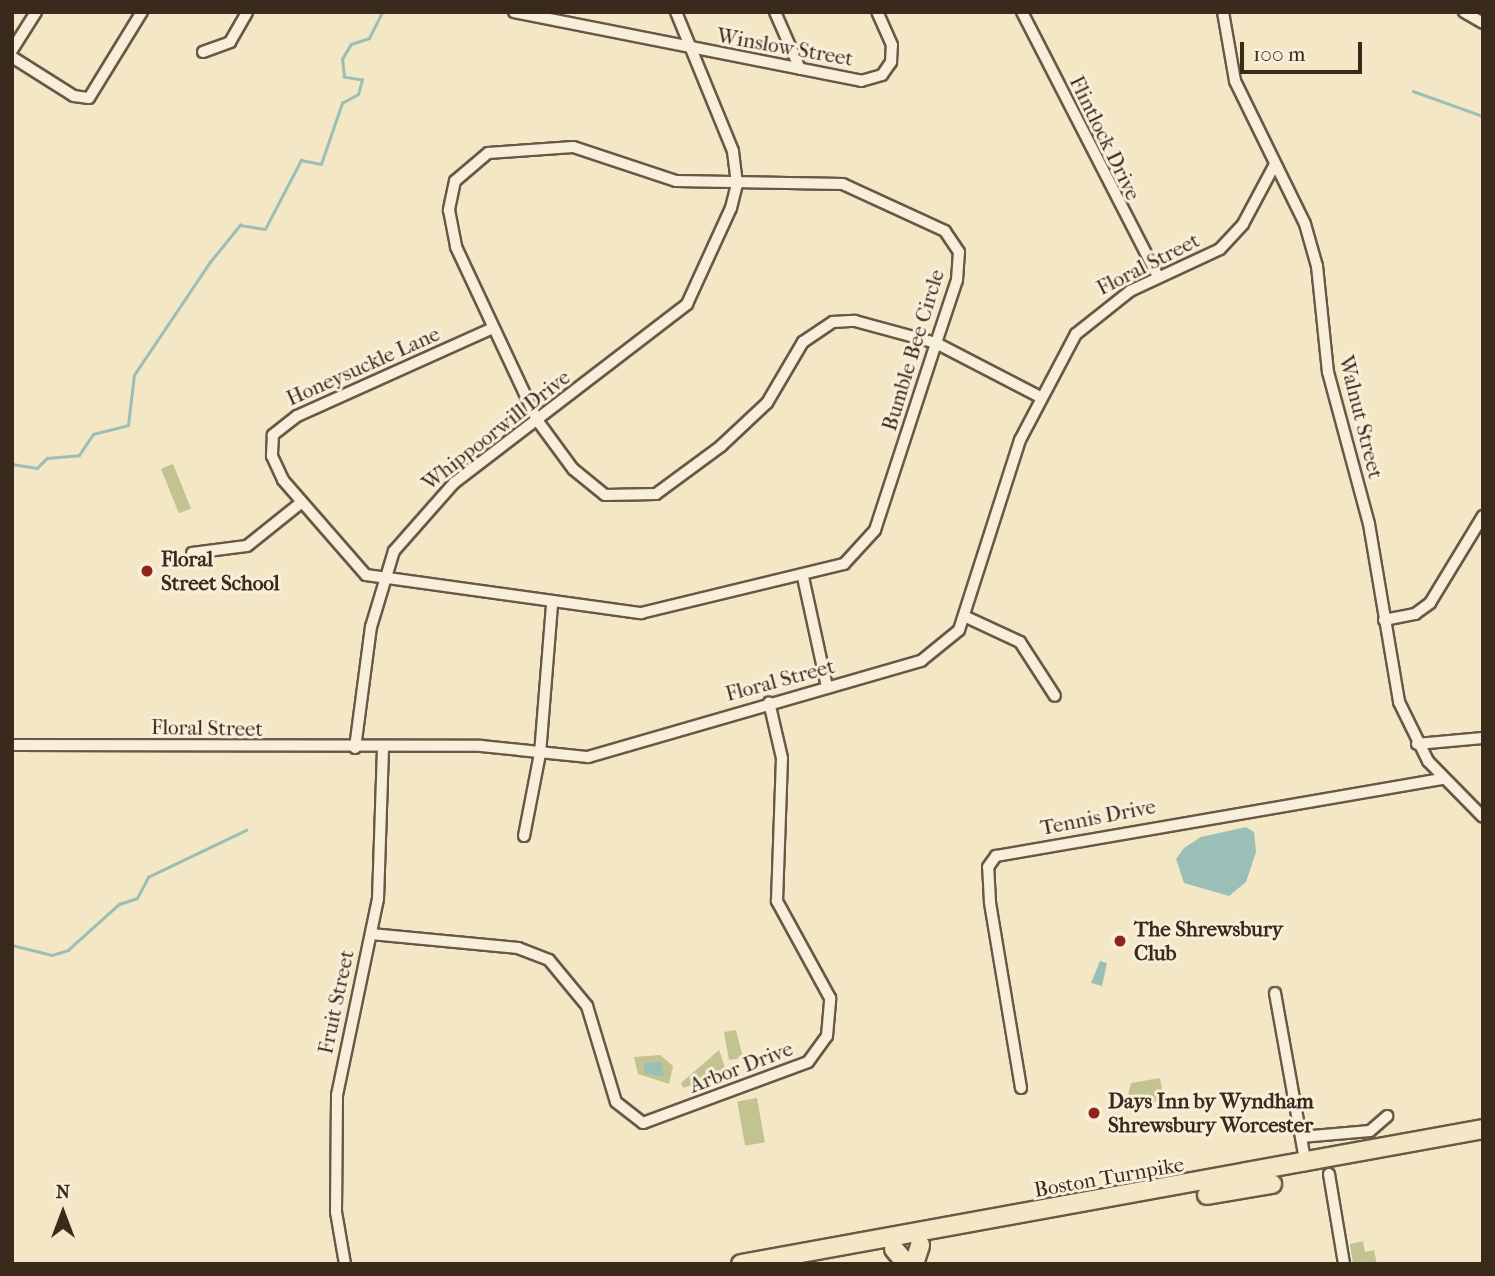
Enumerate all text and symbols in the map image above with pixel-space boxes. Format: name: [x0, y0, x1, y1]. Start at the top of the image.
street label: Winslow Street: [715, 23, 855, 71]
scale bar: [1243, 28, 1366, 72]
text: 100 m: [1253, 42, 1306, 66]
street label: Flintlock Drive: [1064, 72, 1146, 204]
street label: Floral Street: [1092, 227, 1204, 301]
street label: Bumble Bee Circle: [876, 266, 950, 434]
street label: Honeysuckle Lane: [282, 321, 444, 411]
street label: Walnut Street: [1334, 353, 1388, 481]
street label: Whippoorwill Drive: [417, 364, 575, 496]
place label: Floral Street School: [161, 546, 280, 596]
marker: Floral Street School: [139, 563, 155, 579]
street label: Floral Street: [723, 653, 837, 707]
street label: Floral Street: [151, 714, 263, 742]
street label: Tennis Drive: [1038, 793, 1158, 841]
place label: The Shrewsbury Club: [1134, 916, 1283, 966]
marker: The Shrewsbury Club: [1112, 933, 1128, 949]
street label: Fruit Street: [313, 948, 359, 1056]
street label: Arbor Drive: [686, 1036, 796, 1098]
place label: Days Inn by Wyndham Shrewsbury Worcester: [1108, 1088, 1314, 1138]
marker: Days Inn by Wyndham Shrewsbury Worcester: [1086, 1105, 1102, 1121]
street label: Boston Turnpike: [1032, 1151, 1186, 1203]
north arrow: [28, 1178, 98, 1248]
text: N: [56, 1181, 70, 1203]

